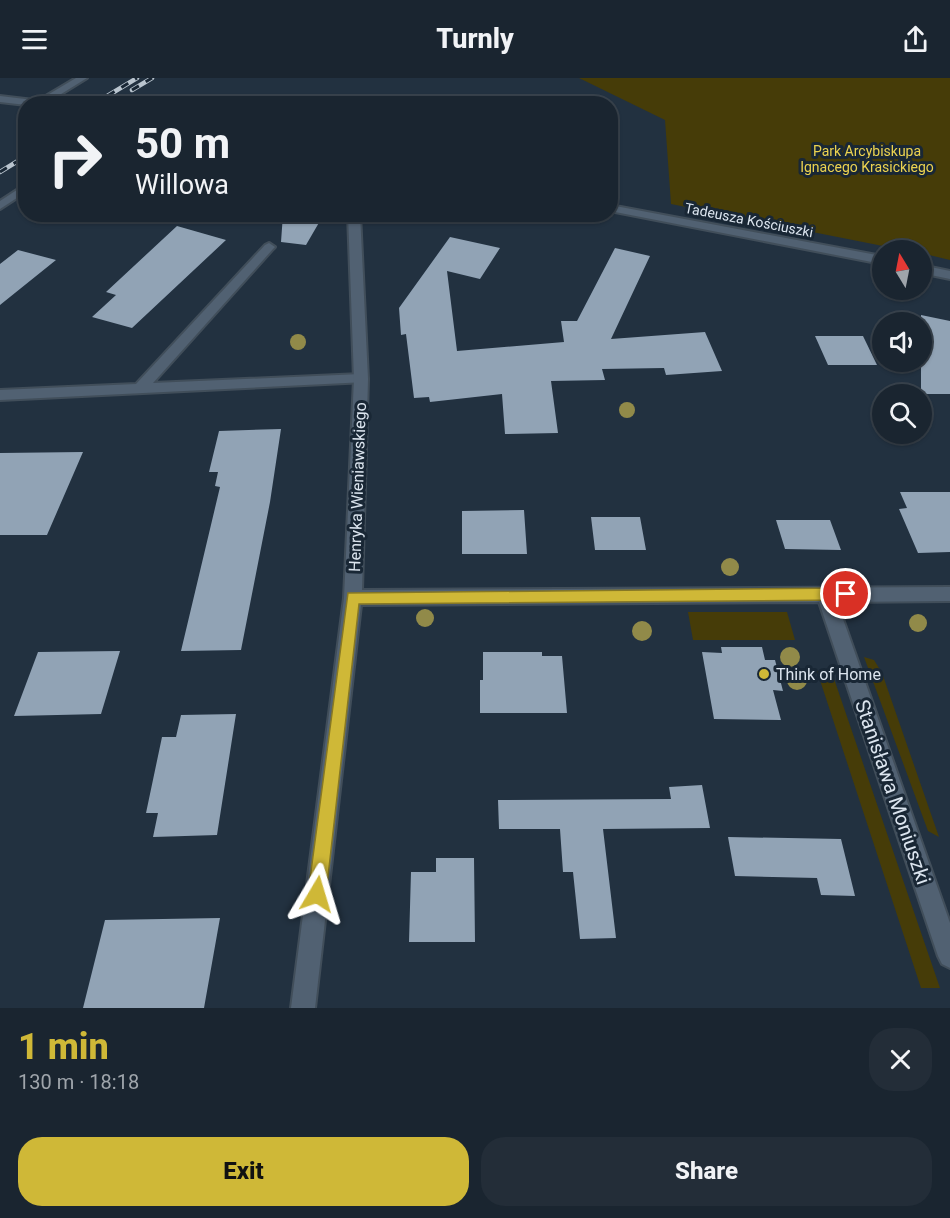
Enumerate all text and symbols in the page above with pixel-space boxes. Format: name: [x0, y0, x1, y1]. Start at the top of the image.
icon: menu: [18, 23, 51, 56]
text: Turnly: [436, 23, 514, 55]
icon: share: [899, 23, 932, 56]
text: 50 m: [135, 119, 230, 168]
icon: right: [36, 120, 114, 198]
park label: Park Arcybiskupa Ignacego Krasickiego: [800, 143, 934, 175]
text: Willowa: [135, 169, 229, 201]
street label: Tadeusza Kościuszki: [683, 200, 815, 240]
north arrow: [872, 240, 932, 300]
map controls: [872, 240, 932, 444]
button: sound: [872, 312, 932, 372]
button: search: [872, 384, 932, 444]
street label: Henryka Wieniawskiego: [345, 402, 370, 572]
pin: [820, 568, 871, 619]
icon: arrive: [829, 577, 862, 610]
place label: Think of Home: [776, 665, 881, 684]
marker: Think of Home: [757, 667, 771, 681]
street label: Stanisława Moniuszki: [850, 697, 936, 887]
position arrow: [285, 862, 349, 926]
text: 1 min: [18, 1026, 109, 1068]
button: close: [869, 1028, 932, 1091]
text: 130 m · 18:18: [18, 1070, 139, 1094]
button: Exit: [18, 1137, 469, 1206]
button: Share: [481, 1137, 932, 1206]

